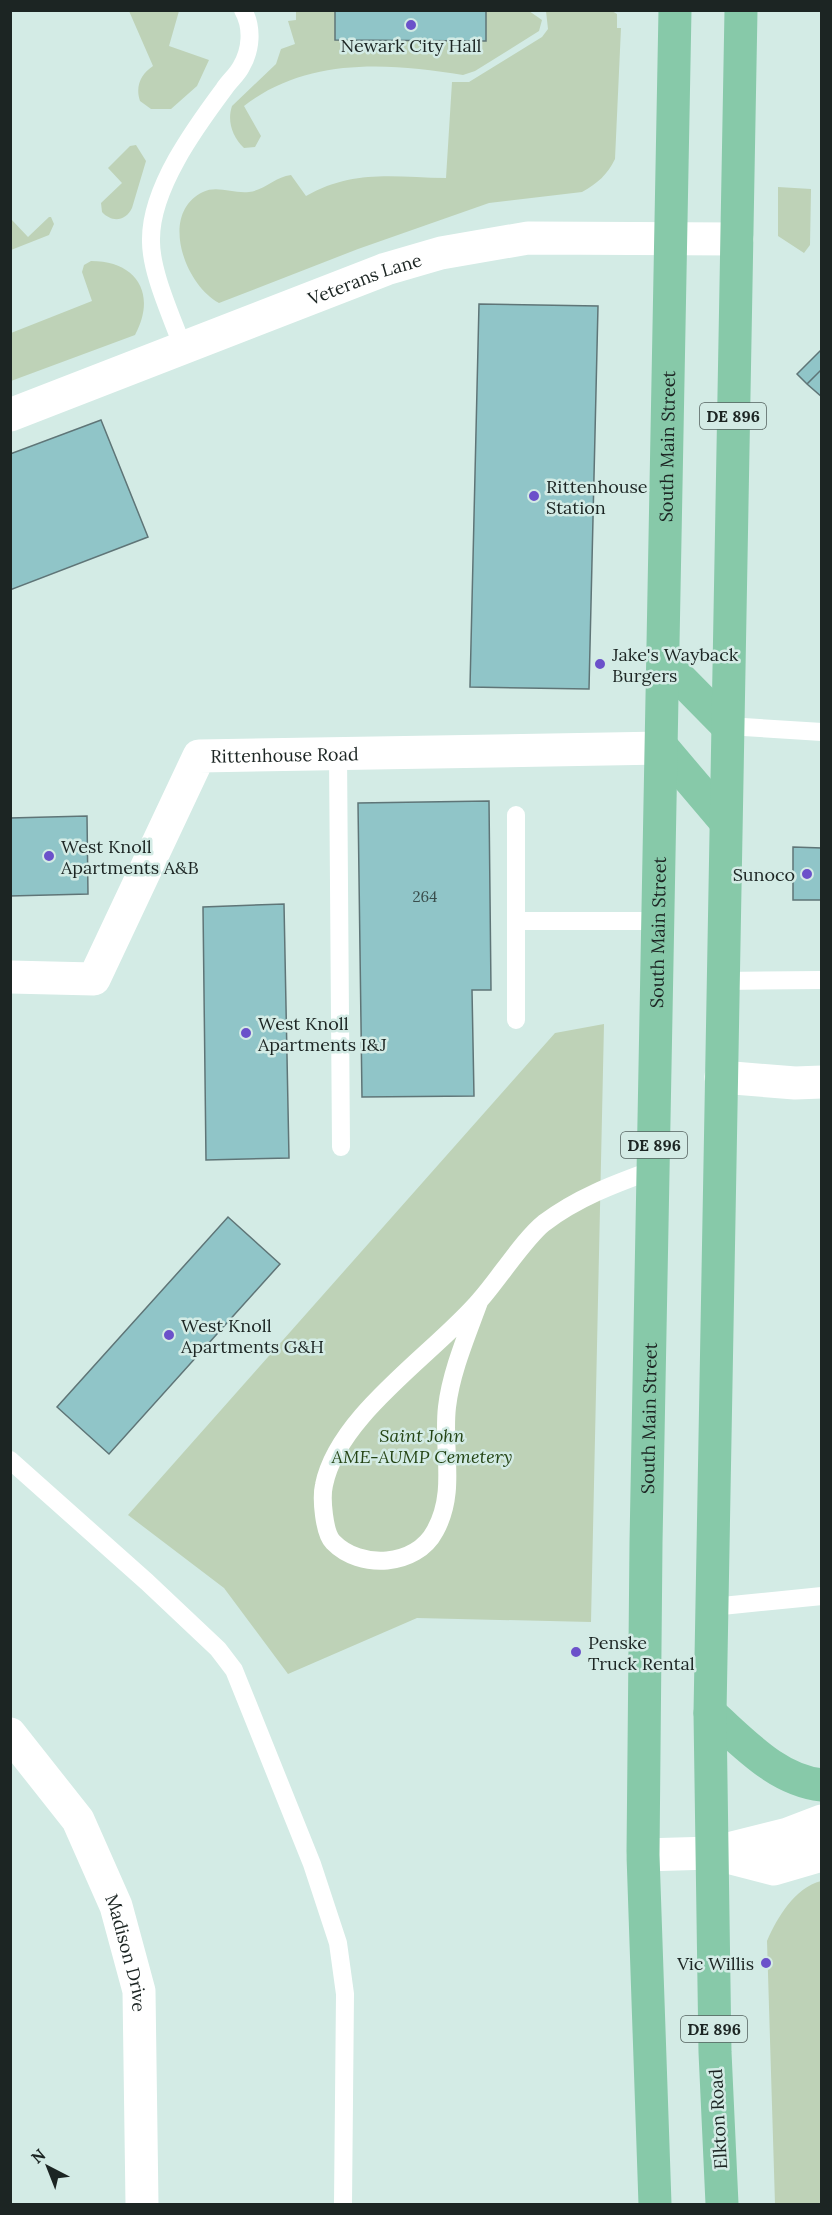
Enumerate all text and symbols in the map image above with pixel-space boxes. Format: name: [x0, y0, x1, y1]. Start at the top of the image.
marker: Newark City Hall: [404, 18, 418, 32]
place label: Newark City Hall: [340, 34, 482, 57]
street label: Veterans Lane: [304, 248, 424, 310]
street label: South Main Street: [654, 370, 680, 522]
road number: DE 896: [700, 403, 766, 429]
place label: Rittenhouse Station: [546, 475, 648, 519]
marker: Rittenhouse Station: [527, 489, 541, 503]
place label: Jake's Wayback Burgers: [611, 643, 739, 687]
marker: Jake's Wayback Burgers: [593, 657, 607, 671]
street label: Rittenhouse Road: [210, 742, 359, 767]
place label: West Knoll Apartments A&B: [60, 835, 199, 879]
marker: West Knoll Apartments A&B: [42, 849, 56, 863]
street label: South Main Street: [645, 856, 670, 1008]
place label: Sunoco: [733, 863, 795, 886]
marker: Sunoco: [800, 867, 814, 881]
house number: 264: [413, 887, 437, 906]
place label: West Knoll Apartments I&J: [257, 1012, 387, 1056]
marker: West Knoll Apartments I&J: [239, 1026, 253, 1040]
road number: DE 896: [621, 1132, 687, 1158]
place label: West Knoll Apartments G&H: [180, 1314, 324, 1358]
marker: West Knoll Apartments G&H: [162, 1328, 176, 1342]
street label: South Main Street: [635, 1342, 661, 1494]
park label: Saint John AME-AUMP Cemetery: [331, 1424, 512, 1468]
place label: Penske Truck Rental: [588, 1631, 695, 1675]
marker: Penske Truck Rental: [569, 1645, 583, 1659]
street label: Madison Drive: [101, 1890, 151, 2012]
place label: Vic Willis: [676, 1952, 754, 1975]
marker: Vic Willis: [759, 1956, 773, 1970]
road number: DE 896: [681, 2016, 747, 2042]
street label: Elkton Road: [704, 2068, 732, 2170]
north arrow: [18, 2137, 78, 2197]
text: N: [27, 2144, 49, 2167]

